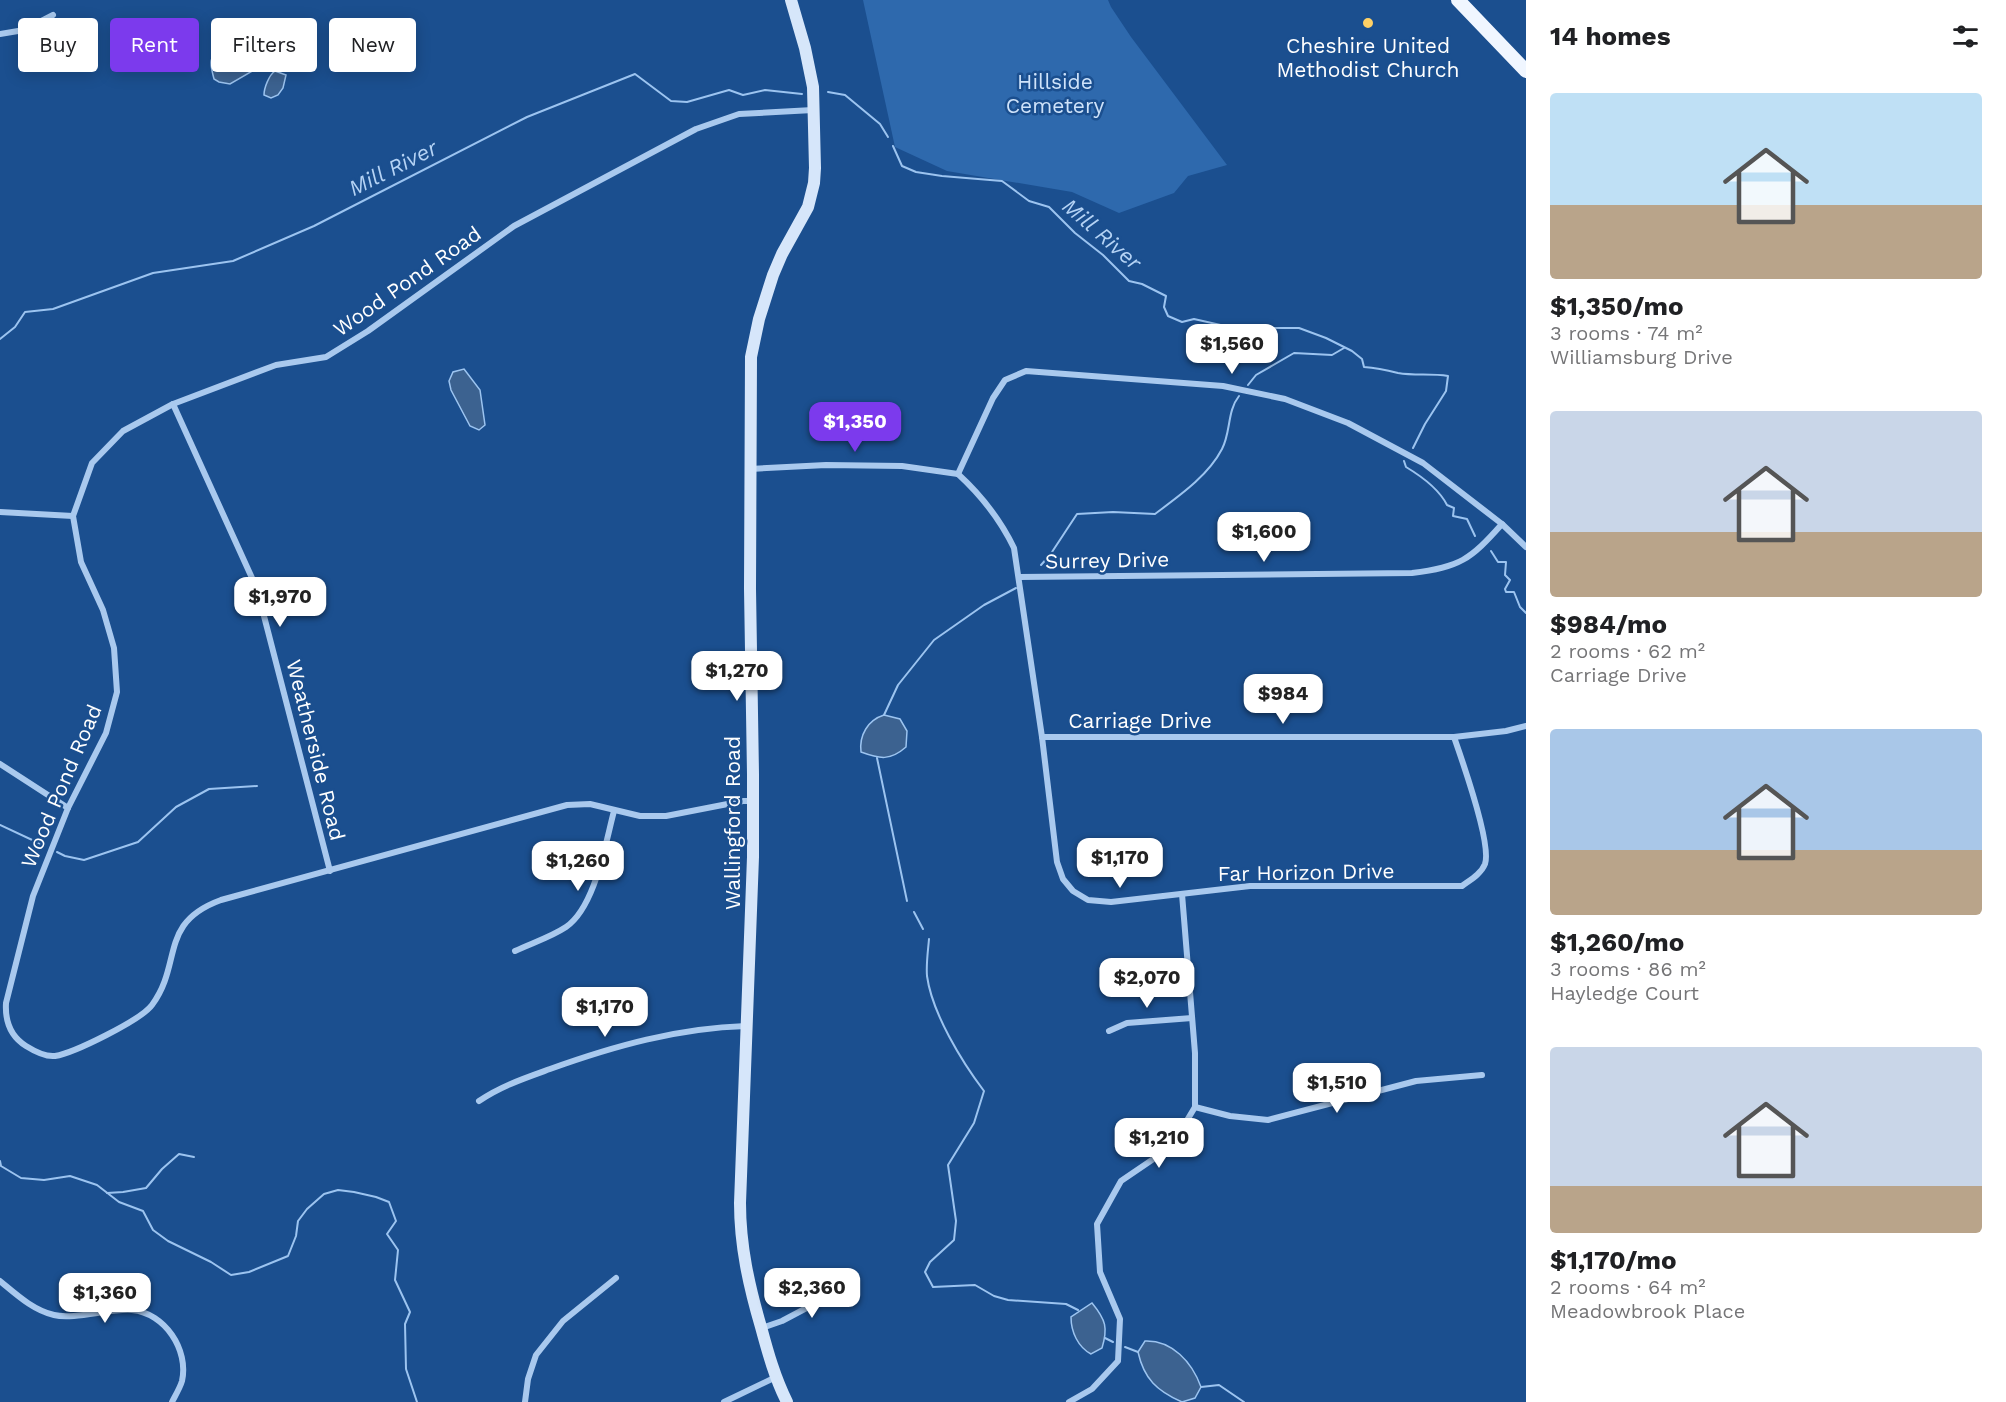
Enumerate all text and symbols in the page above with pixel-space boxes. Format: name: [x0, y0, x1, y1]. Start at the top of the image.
marker: Cheshire United Methodist Church: [1361, 16, 1375, 30]
chip: Buy: [18, 18, 98, 72]
chip: Rent: [110, 18, 199, 72]
chip: Filters: [211, 18, 317, 72]
chip: New: [329, 18, 416, 72]
icon: filters: [1949, 20, 1982, 53]
text: 14 homes: [1550, 21, 1671, 51]
place label: Cheshire United Methodist Church: [1276, 33, 1460, 82]
park label: Hillside Cemetery: [1006, 69, 1104, 118]
icon: home: [1712, 132, 1820, 240]
water label: Mill River: [345, 134, 443, 201]
water label: Mill River: [1058, 193, 1148, 276]
street label: Wood Pond Road: [328, 221, 486, 341]
text: $1,350/mo: [1550, 291, 1683, 321]
text: 3 rooms · 74 m²: [1550, 321, 1703, 345]
pin: $1,560: [1183, 324, 1281, 375]
text: $1,560: [1200, 331, 1264, 355]
text: Williamsburg Drive: [1550, 345, 1733, 369]
pin: $1,350: [806, 402, 904, 453]
text: $1,350: [823, 409, 887, 433]
icon: home: [1712, 450, 1820, 558]
pin: $1,600: [1215, 512, 1313, 563]
text: $1,600: [1231, 519, 1297, 543]
street label: Surrey Drive: [1045, 546, 1169, 574]
pin: $1,970: [231, 577, 329, 628]
text: $1,970: [248, 584, 312, 608]
text: $984/mo: [1550, 609, 1667, 639]
text: 2 rooms · 62 m²: [1550, 639, 1705, 663]
pin: $1,270: [688, 651, 786, 702]
street label: Weatherside Road: [281, 657, 351, 843]
text: $1,270: [705, 658, 769, 682]
text: Carriage Drive: [1550, 663, 1687, 687]
pin: $984: [1247, 674, 1319, 725]
text: $984: [1258, 681, 1308, 705]
street label: Wood Pond Road: [15, 701, 107, 871]
street label: Carriage Drive: [1068, 708, 1212, 733]
street label: Wallingford Road: [720, 736, 745, 910]
icon: home: [1712, 768, 1820, 876]
pin: $1,170: [1071, 838, 1169, 889]
pin: $1,260: [529, 841, 627, 892]
text: $1,170: [1091, 845, 1149, 869]
text: $1,260: [546, 848, 610, 872]
street label: Far Horizon Drive: [1217, 858, 1395, 886]
text: $1,260/mo: [1550, 927, 1684, 957]
text: 3 rooms · 86 m²: [1550, 957, 1706, 981]
pin: $2,070: [1098, 958, 1196, 1009]
text: $2,070: [1113, 965, 1181, 989]
text: Hayledge Court: [1550, 981, 1699, 1005]
pin: $1,170: [556, 987, 654, 1038]
text: $1,170: [576, 994, 634, 1018]
pin: $1,510: [1288, 1063, 1386, 1114]
text: $1,510: [1307, 1070, 1367, 1094]
icon: home: [1712, 1086, 1820, 1194]
pin: $1,210: [1110, 1118, 1208, 1169]
text: $1,210: [1129, 1125, 1189, 1149]
text: $1,170/mo: [1550, 1245, 1677, 1275]
pin: $2,360: [763, 1268, 861, 1319]
pin: $1,360: [56, 1273, 154, 1324]
text: $2,360: [778, 1275, 846, 1299]
text: 2 rooms · 64 m²: [1550, 1275, 1706, 1299]
text: $1,360: [73, 1280, 137, 1304]
text: Meadowbrook Place: [1550, 1299, 1745, 1323]

